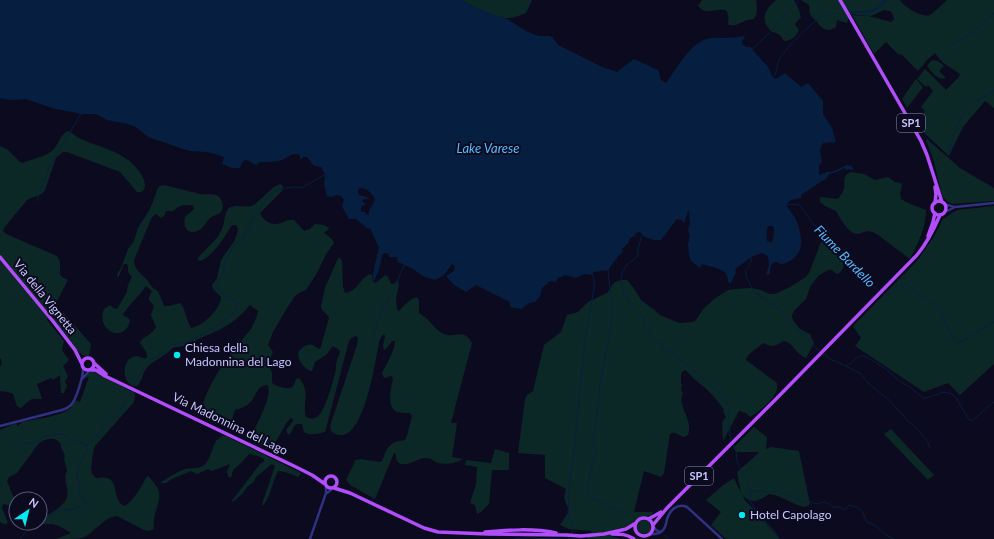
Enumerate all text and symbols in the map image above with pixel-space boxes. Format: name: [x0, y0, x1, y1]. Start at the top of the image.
road number: SP1: [897, 114, 925, 132]
water label: Lake Varese: [457, 140, 519, 156]
water label: Fiume Bardello: [811, 222, 879, 291]
street label: Via della Vignetta: [11, 256, 80, 337]
place label: Chiesa della Madonnina del Lago: [185, 340, 292, 369]
marker: Chiesa della Madonnina del Lago: [172, 350, 182, 360]
street label: Via Madonnina del Lago: [170, 389, 291, 458]
road number: SP1: [685, 467, 713, 485]
north arrow: [8, 491, 48, 531]
text: N: [27, 495, 41, 510]
place label: Hotel Capolago: [750, 507, 832, 522]
marker: Hotel Capolago: [737, 510, 747, 520]

